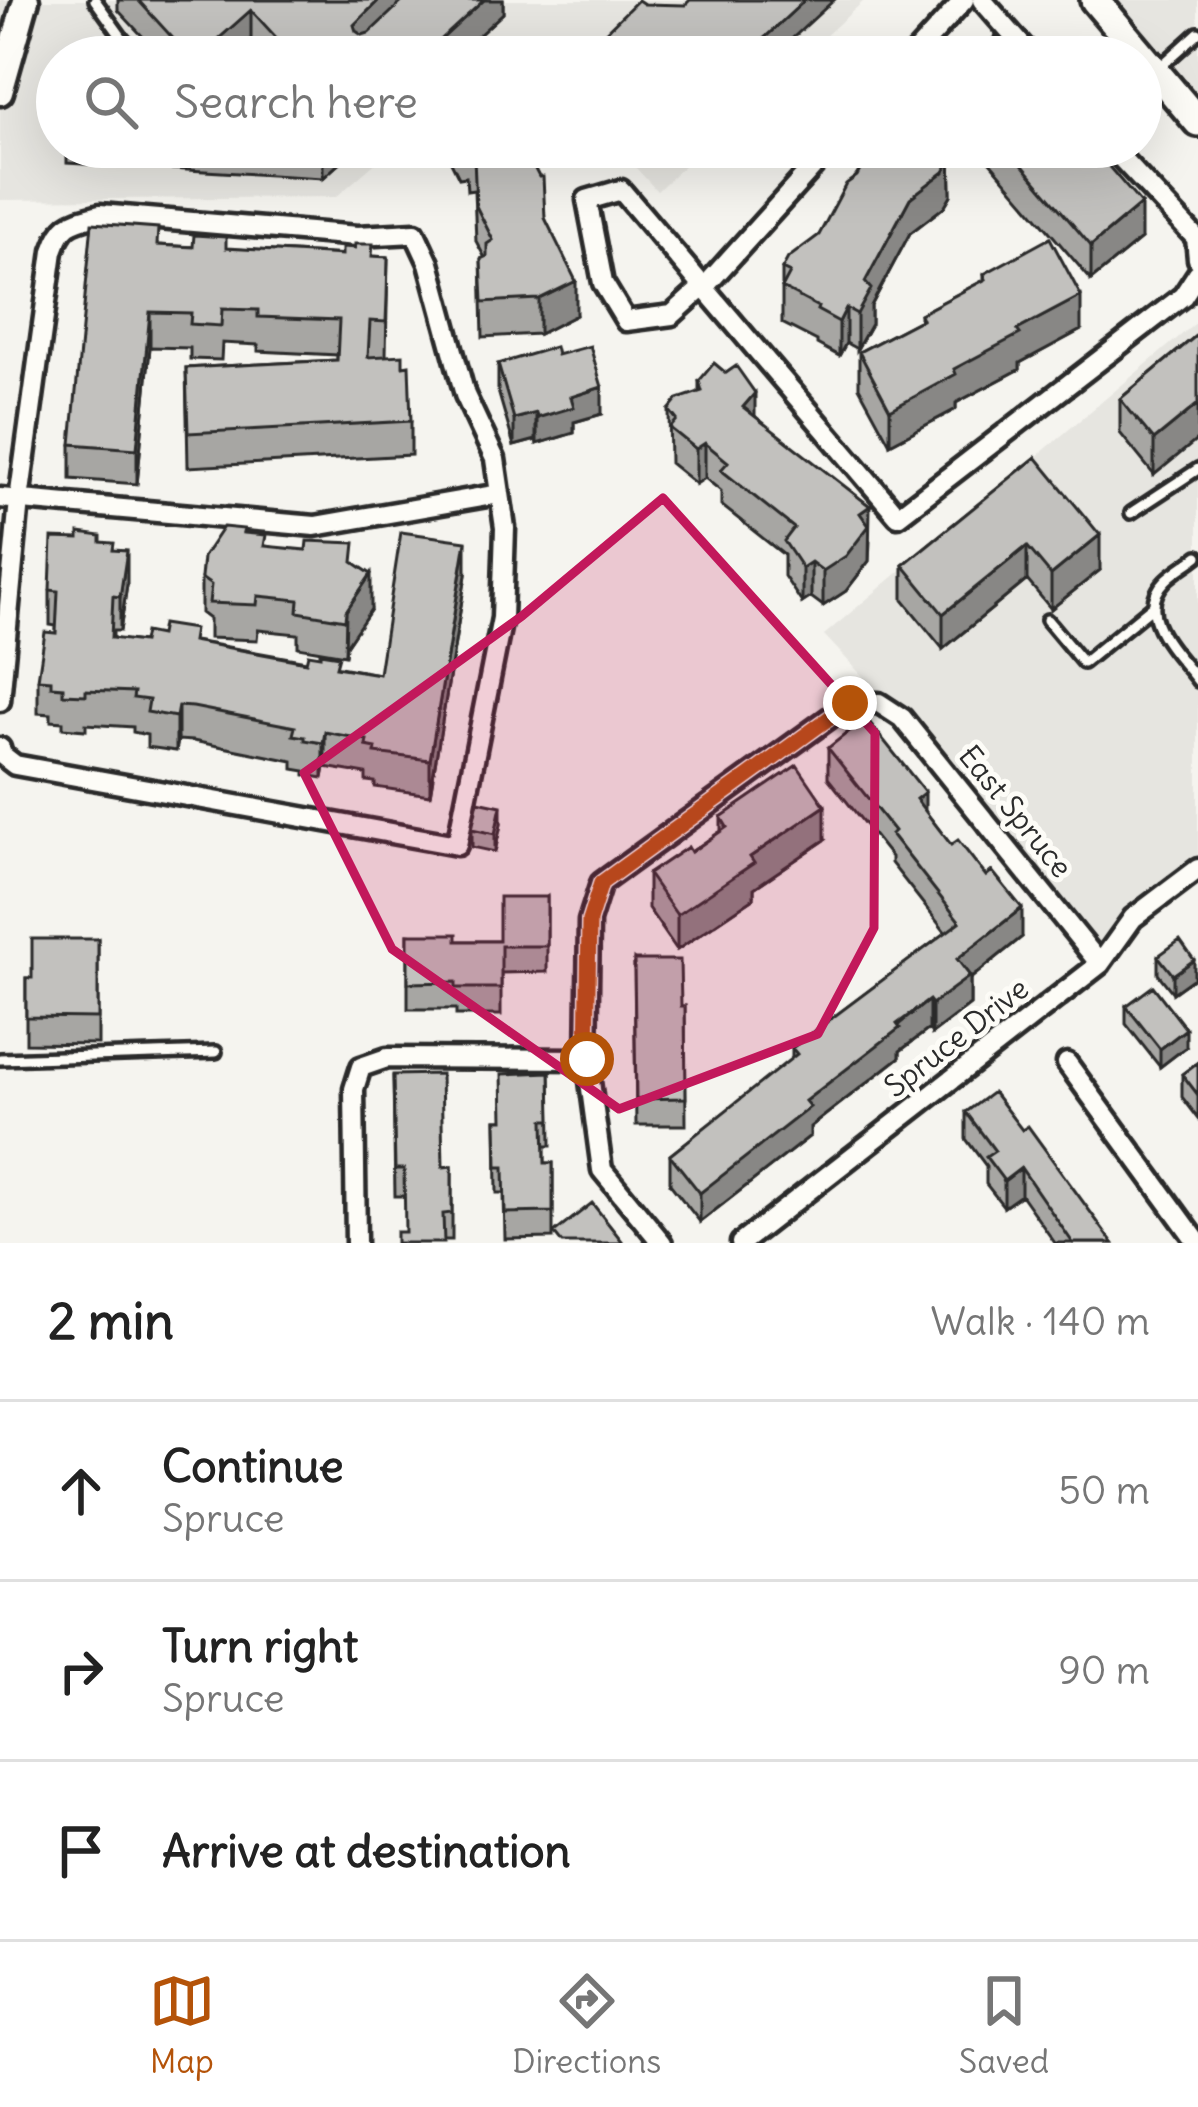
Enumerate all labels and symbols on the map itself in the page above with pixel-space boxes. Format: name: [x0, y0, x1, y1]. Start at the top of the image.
route end: [823, 676, 877, 730]
street label: East Spruce: [951, 737, 1081, 885]
street label: Spruce Drive: [876, 969, 1036, 1105]
route start: [560, 1032, 614, 1086]

